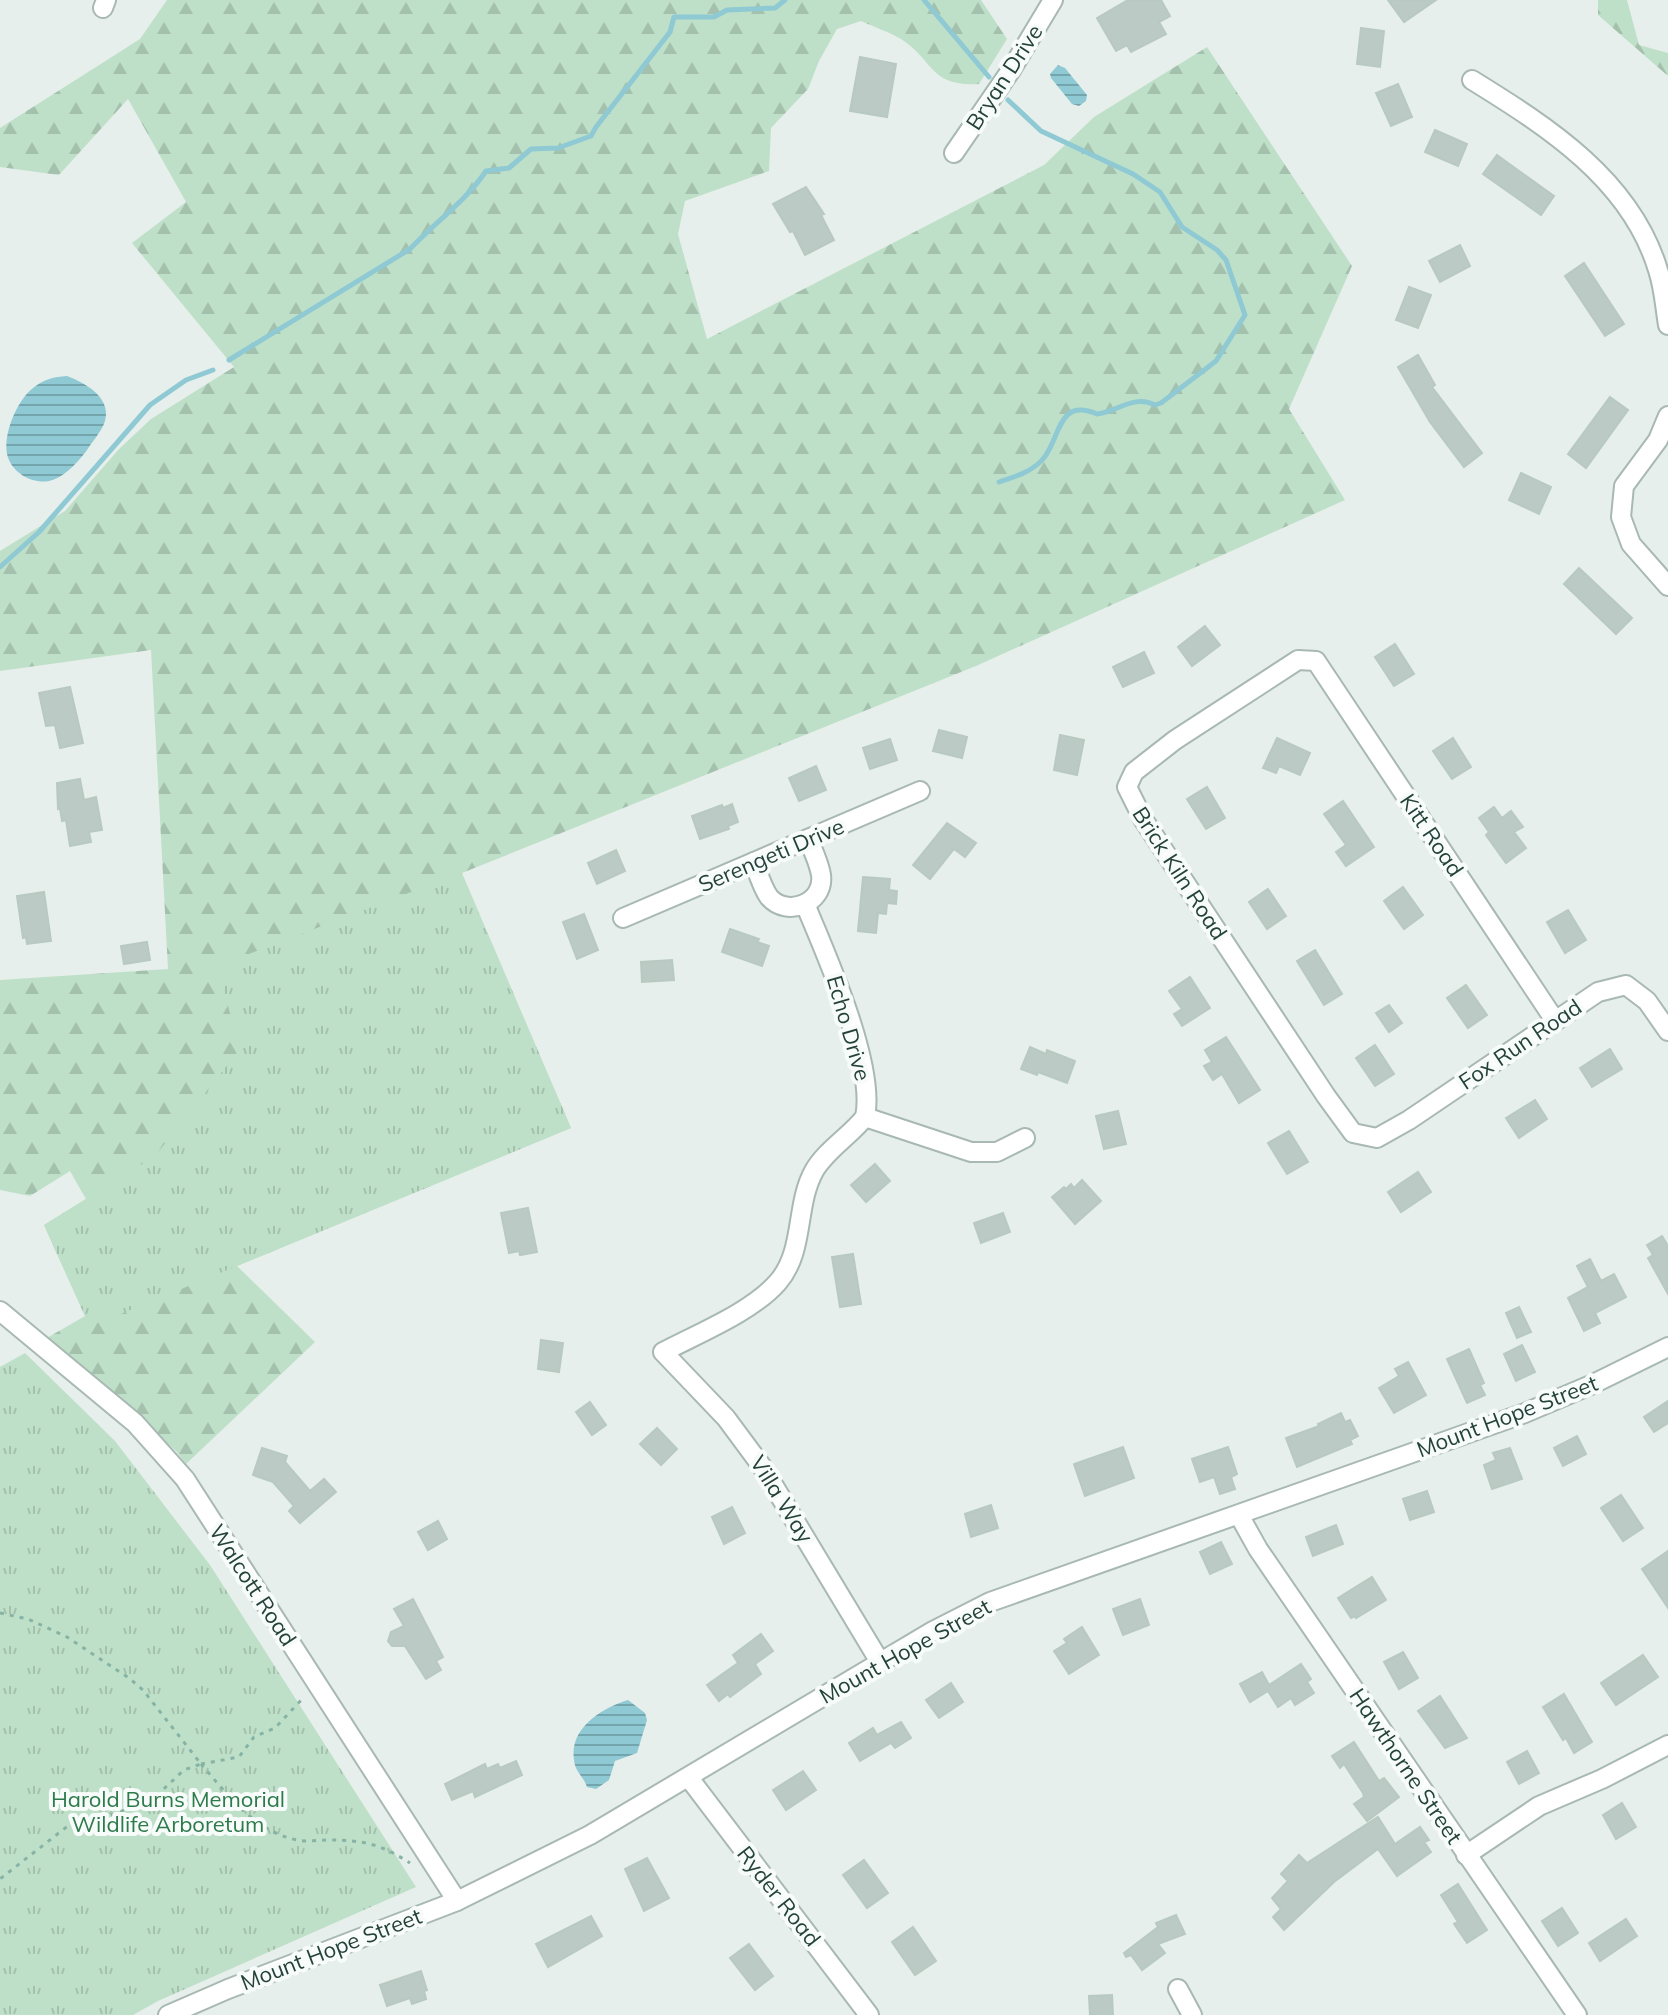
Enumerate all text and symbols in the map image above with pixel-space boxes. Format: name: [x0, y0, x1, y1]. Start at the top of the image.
street label: Bryan Drive: [960, 19, 1048, 135]
street label: Kitt Road: [1394, 788, 1470, 882]
street label: Brick Kiln Road: [1127, 801, 1233, 945]
street label: Serengeti Drive: [694, 812, 848, 898]
street label: Echo Drive: [821, 972, 877, 1084]
street label: Fox Run Road: [1453, 993, 1587, 1095]
street label: Mount Hope Street: [1413, 1368, 1602, 1463]
street label: Villa Way: [744, 1450, 820, 1548]
street label: Walcott Road: [203, 1519, 303, 1651]
street label: Mount Hope Street: [814, 1592, 996, 1710]
street label: Hawthorne Street: [1344, 1683, 1469, 1849]
park label: Harold Burns Memorial Wildlife Arboretum: [51, 1785, 285, 1838]
street label: Ryder Road: [731, 1840, 827, 1952]
street label: Mount Hope Street: [237, 1901, 426, 1996]

